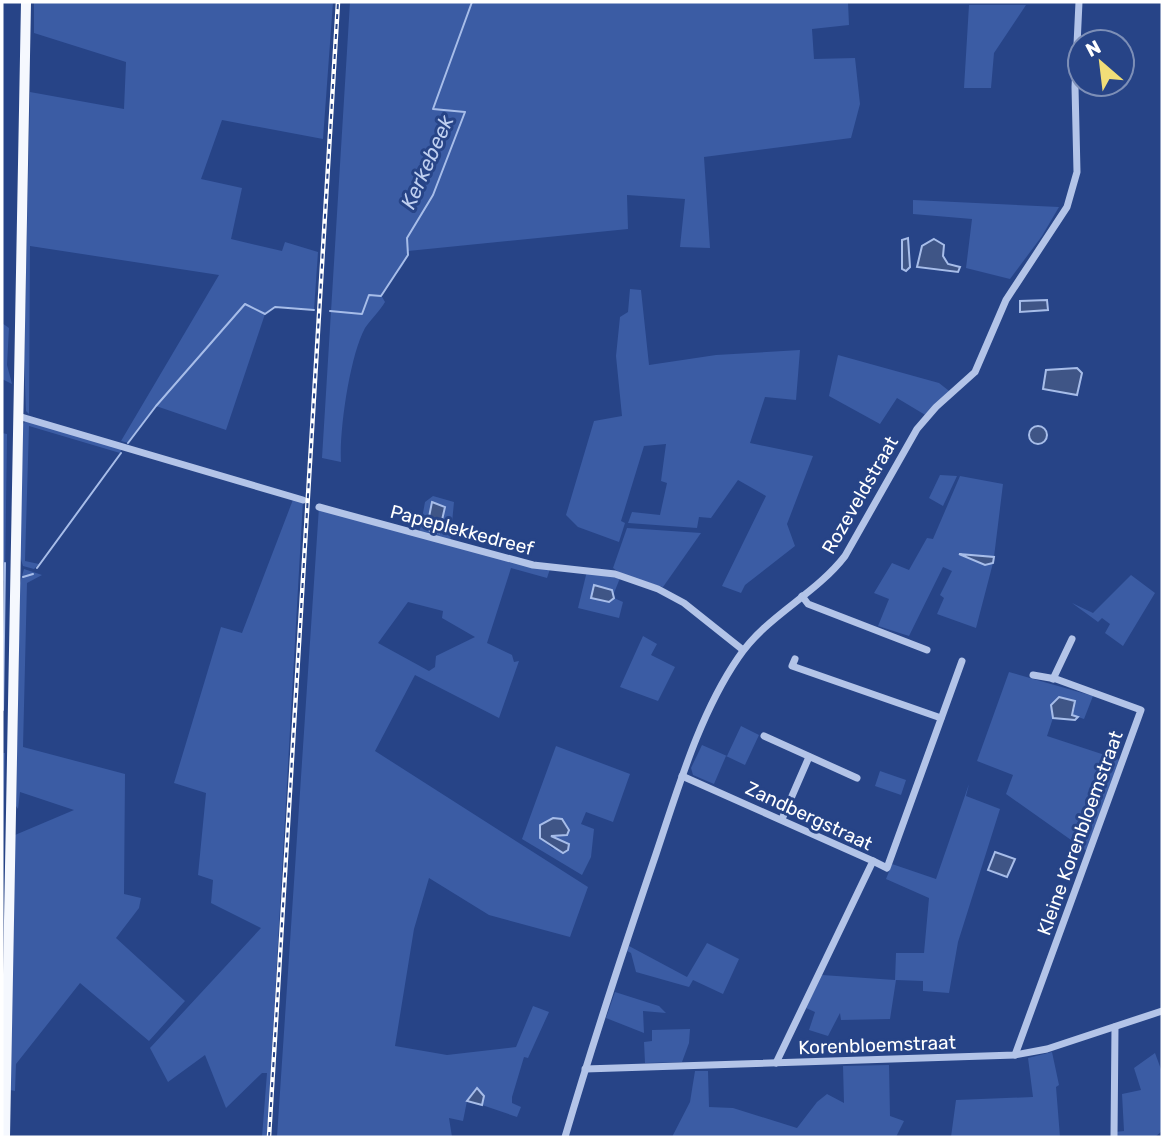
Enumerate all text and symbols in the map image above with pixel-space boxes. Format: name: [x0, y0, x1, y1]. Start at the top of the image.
north arrow: [1066, 28, 1136, 98]
text: N: [1082, 35, 1105, 62]
water label: Kerkebeek: [395, 110, 459, 213]
street label: Rozeveldstraat: [817, 432, 903, 558]
street label: Papeplekkedreef: [388, 500, 537, 560]
street label: Kleine Korenbloemstraat: [1032, 727, 1128, 938]
street label: Zandbergstraat: [742, 777, 877, 856]
street label: Korenbloemstraat: [798, 1031, 957, 1059]

